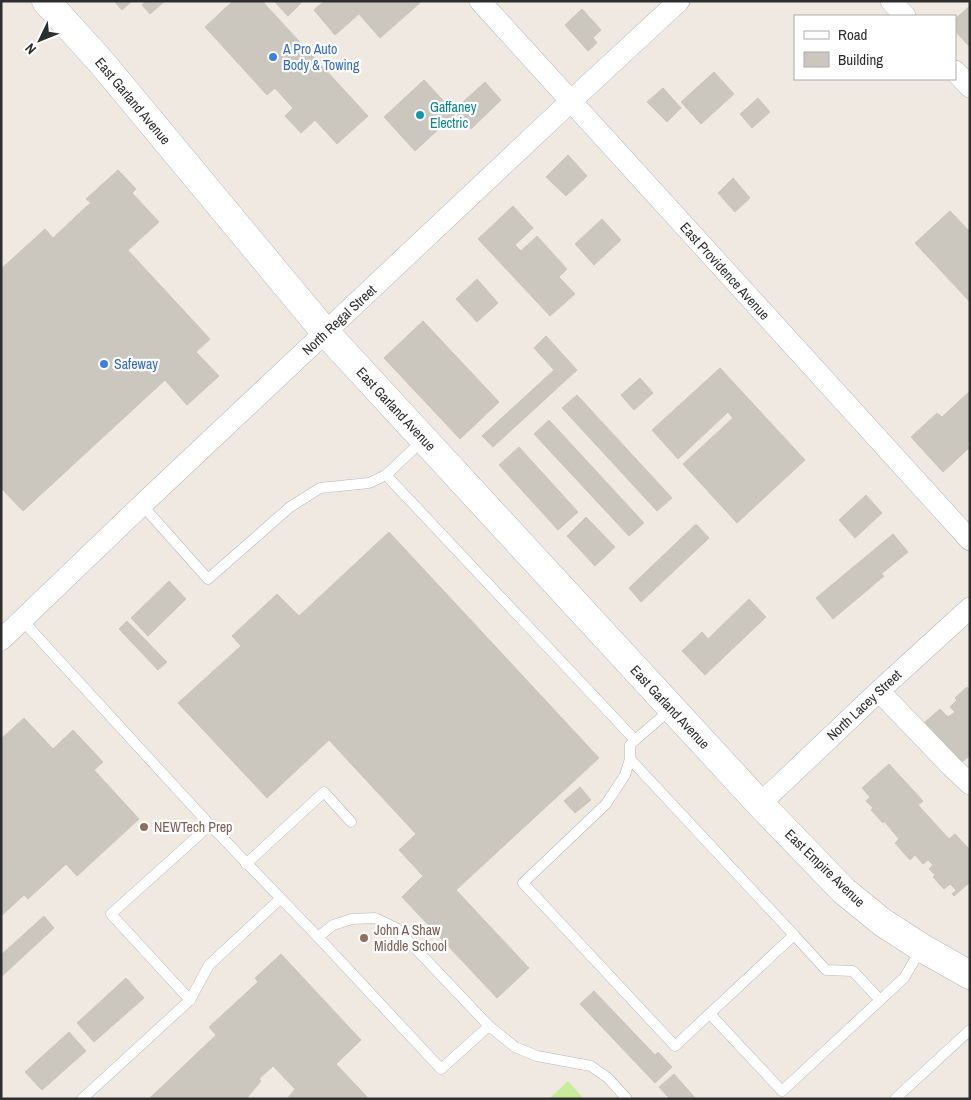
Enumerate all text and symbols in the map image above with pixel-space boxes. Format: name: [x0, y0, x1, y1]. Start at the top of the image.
north arrow: [15, 15, 65, 65]
legend: [794, 15, 956, 80]
text: Road: [838, 24, 867, 45]
text: N: [21, 40, 40, 58]
place label: A Pro Auto Body & Towing: [282, 40, 360, 74]
text: Building: [838, 49, 883, 70]
marker: A Pro Auto Body & Towing: [267, 51, 279, 63]
street label: East Garland Avenue: [91, 54, 175, 148]
place label: Gaffaney Electric: [430, 98, 477, 132]
marker: Gaffaney Electric: [414, 109, 426, 121]
street label: East Providence Avenue: [676, 218, 774, 324]
street label: North Regal Street: [298, 281, 380, 359]
place label: Safeway: [114, 355, 158, 373]
marker: Safeway: [98, 358, 110, 370]
street label: East Garland Avenue: [352, 363, 440, 455]
street label: East Garland Avenue: [626, 661, 714, 753]
street label: North Lacey Street: [823, 666, 905, 744]
place label: NEWTech Prep: [154, 818, 232, 836]
marker: NEWTech Prep: [138, 821, 150, 833]
street label: East Empire Avenue: [781, 825, 869, 911]
place label: John A Shaw Middle School: [374, 921, 447, 955]
marker: John A Shaw Middle School: [358, 932, 370, 944]

